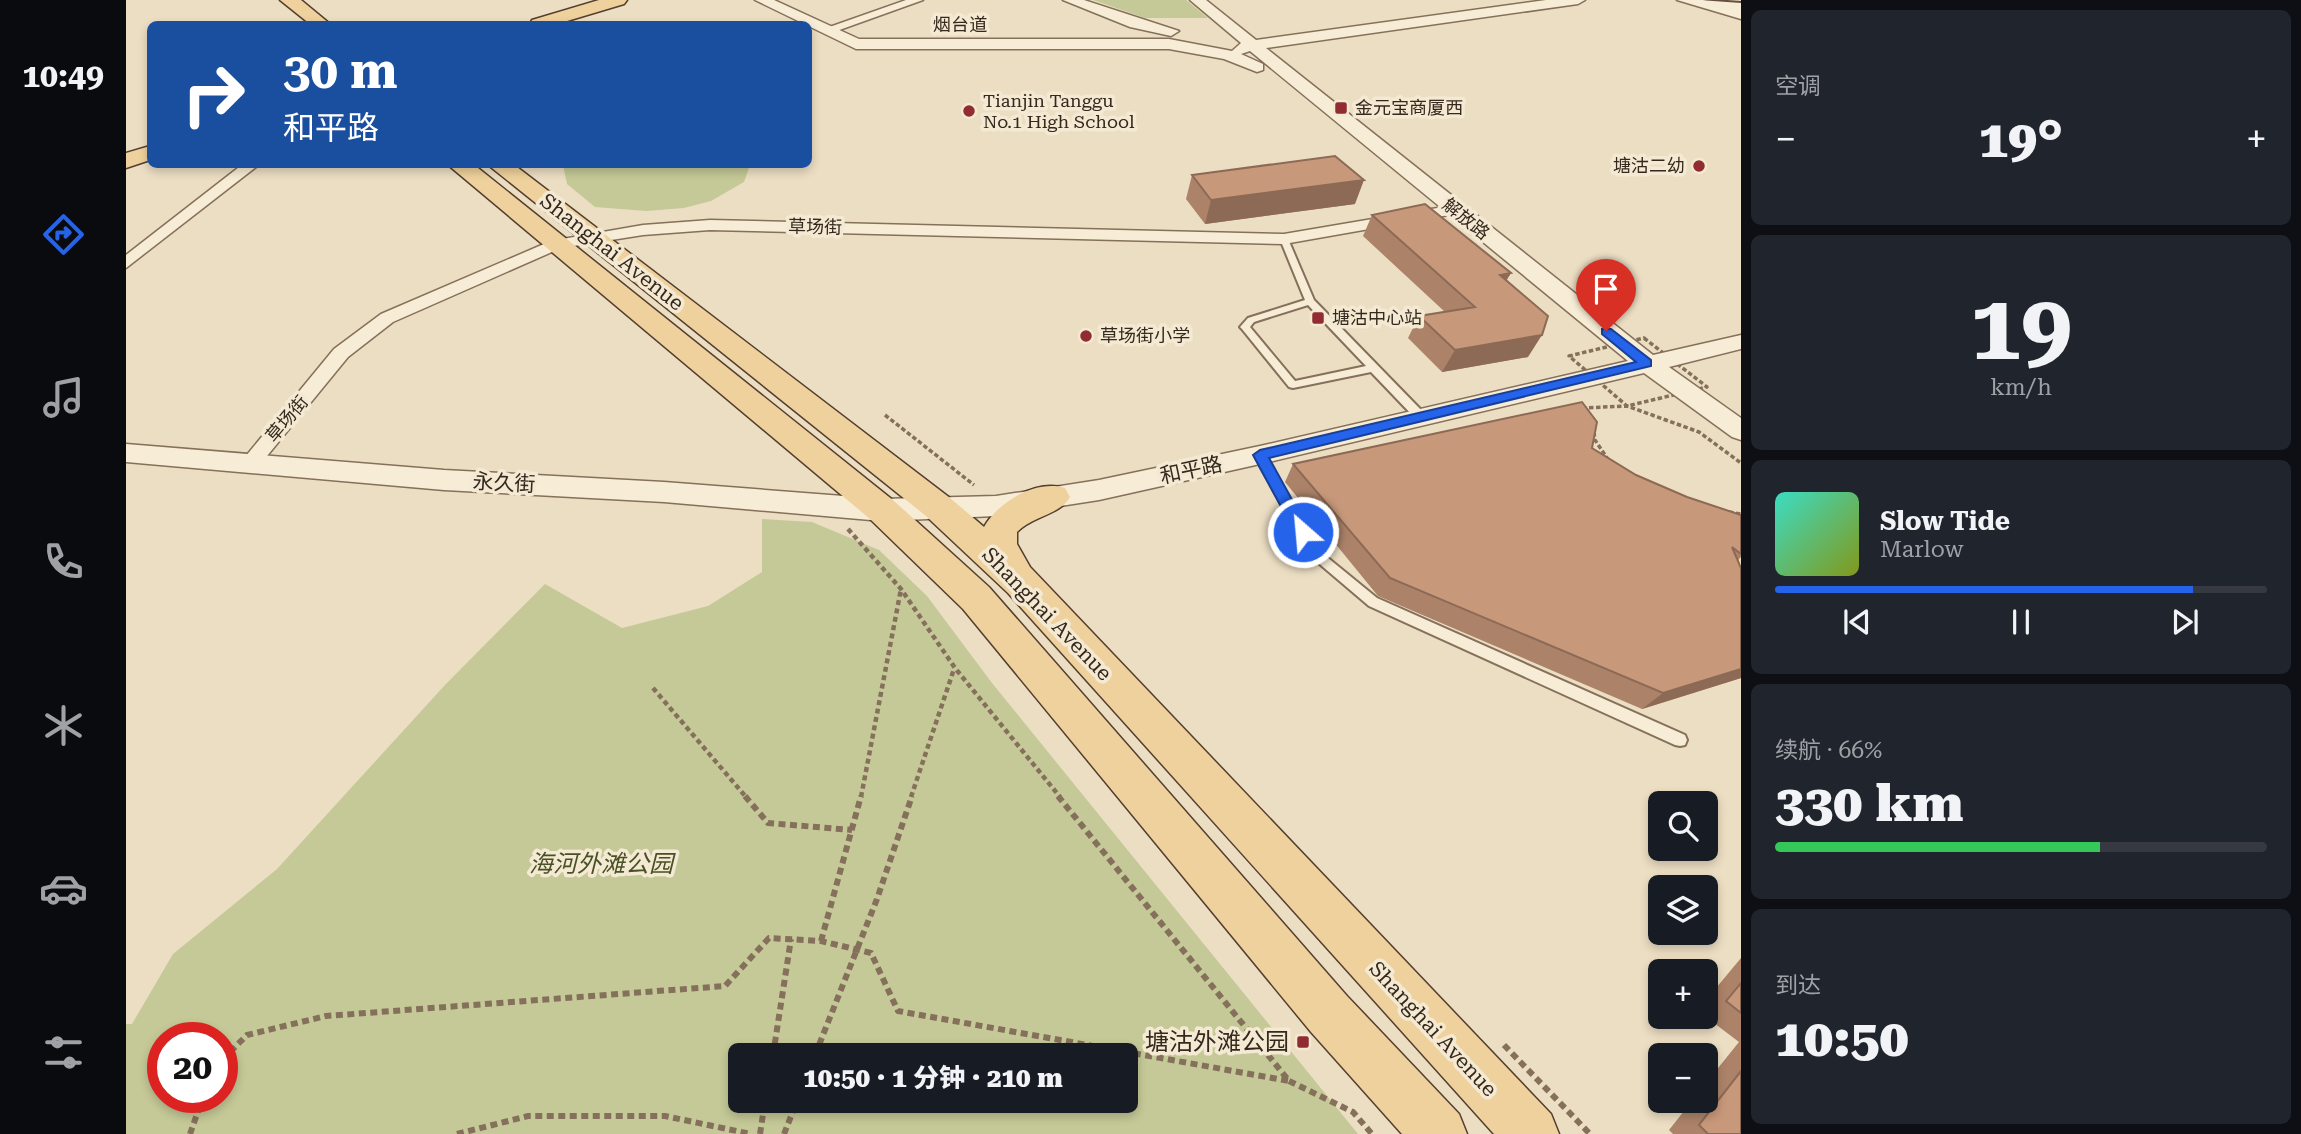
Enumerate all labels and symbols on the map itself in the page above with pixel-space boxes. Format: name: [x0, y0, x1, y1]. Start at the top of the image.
street label: 烟台道: [933, 14, 987, 35]
place label: Tianjin Tanggu No.1 High School: [983, 90, 1135, 132]
place label: 金元宝商厦西: [1355, 97, 1463, 118]
marker: 金元宝商厦西: [1333, 100, 1349, 116]
marker: Tianjin Tanggu No.1 High School: [961, 103, 977, 119]
place label: 塘沽二幼: [1613, 155, 1685, 176]
marker: 塘沽二幼: [1691, 158, 1707, 174]
street label: Shanghai Avenue: [535, 188, 689, 316]
street label: 解放路: [1439, 193, 1494, 244]
street label: 草场街: [788, 216, 842, 237]
pin: [1576, 259, 1636, 331]
place label: 塘沽中心站: [1332, 307, 1422, 328]
marker: 塘沽中心站: [1310, 310, 1326, 326]
place label: 草场街小学: [1100, 325, 1190, 346]
marker: 草场街小学: [1078, 328, 1094, 344]
street label: 草场街: [261, 391, 312, 446]
street label: 和平路: [1158, 452, 1224, 488]
street label: 永久街: [472, 469, 536, 497]
position arrow: [1266, 495, 1340, 569]
street label: Shanghai Avenue: [977, 542, 1117, 686]
park label: 海河外滩公园: [529, 850, 676, 878]
street label: Shanghai Avenue: [1364, 957, 1502, 1101]
speed limit sign: 20: [147, 1022, 238, 1113]
place label: 塘沽外滩公园: [1145, 1028, 1289, 1056]
marker: 塘沽外滩公园: [1295, 1034, 1311, 1050]

